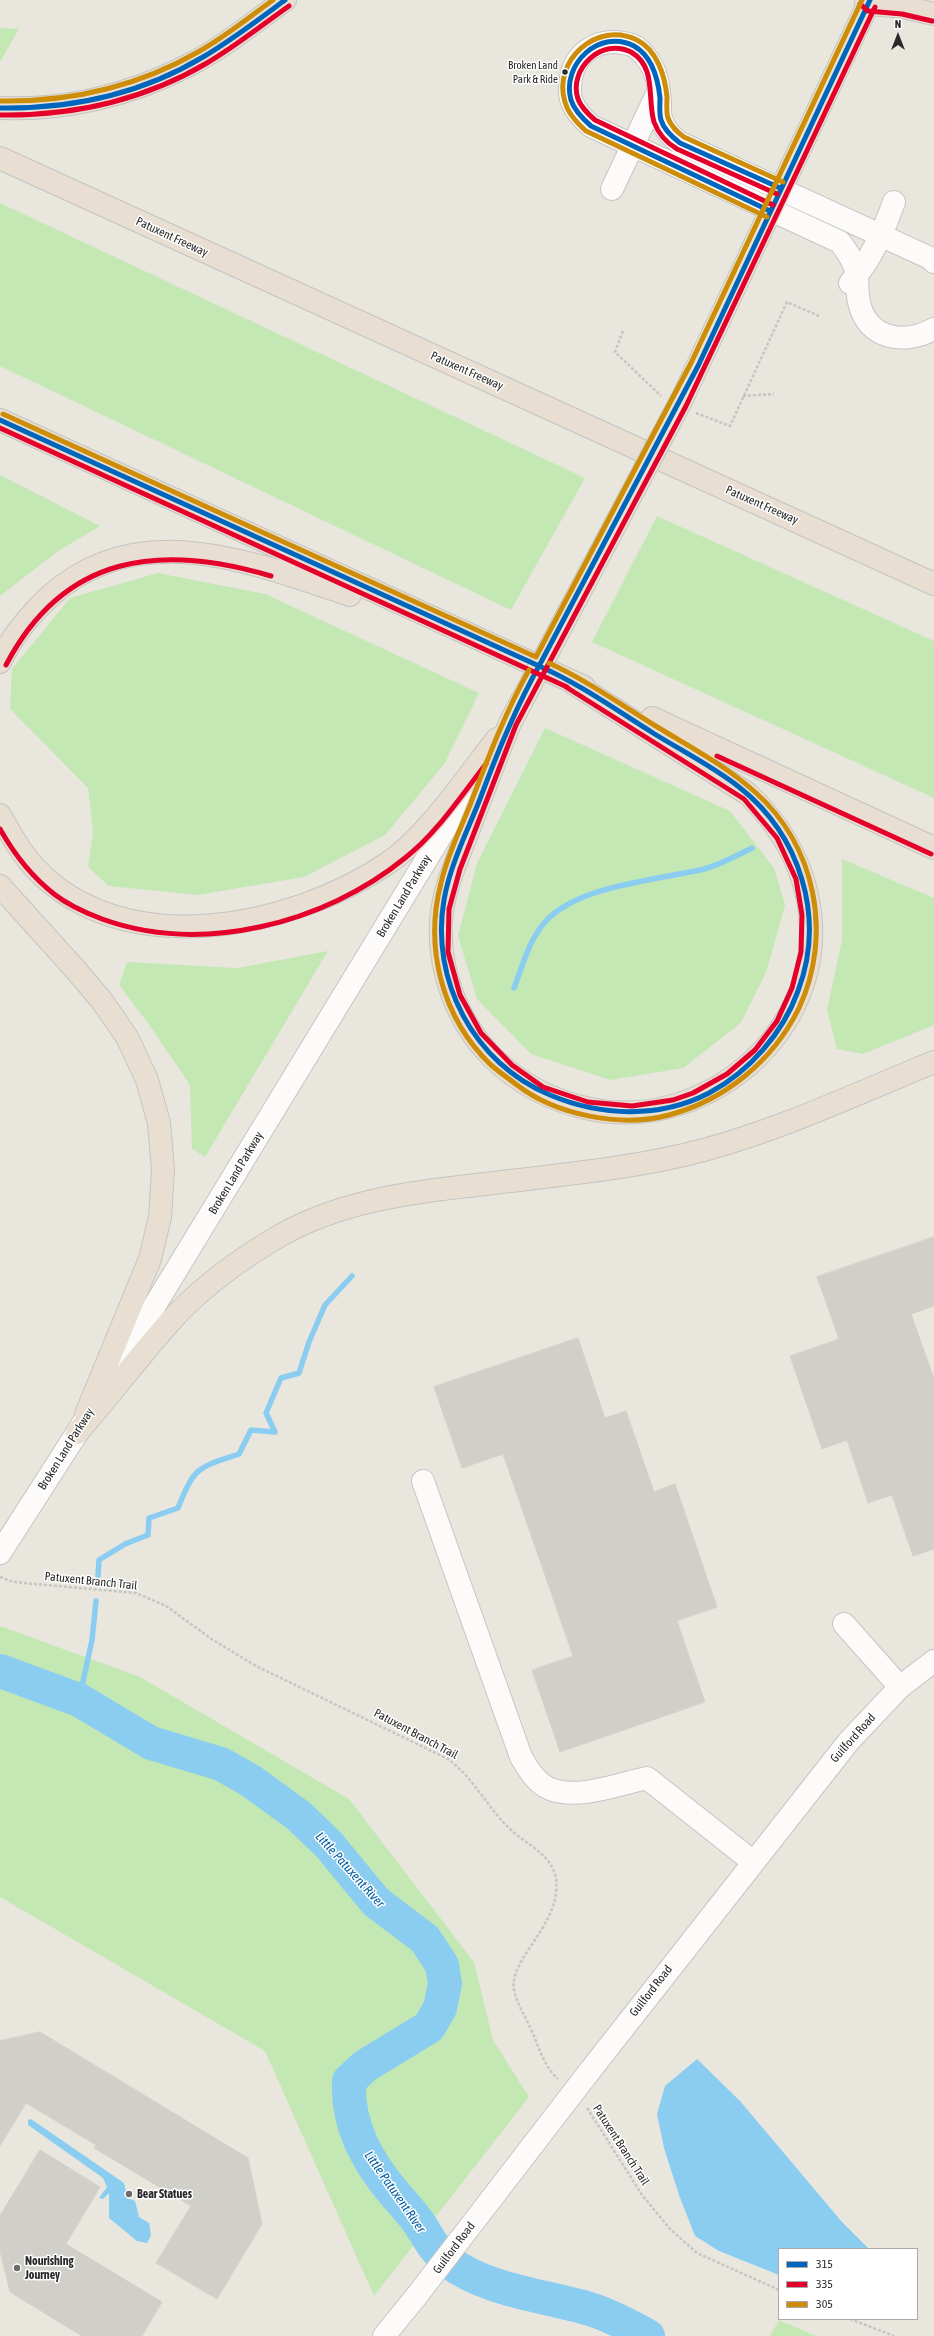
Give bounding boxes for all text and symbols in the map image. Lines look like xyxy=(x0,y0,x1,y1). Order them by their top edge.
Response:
north arrow xyxy=(878,16,918,56)
text: N xyxy=(895,18,901,30)
place label: Broken Land Park & Ride xyxy=(508,59,558,85)
marker: Broken Land Park & Ride xyxy=(560,67,570,77)
street label: Patuxent Freeway xyxy=(134,214,210,260)
street label: Patuxent Freeway xyxy=(428,349,506,393)
street label: Patuxent Freeway xyxy=(723,483,801,527)
street label: Broken Land Parkway xyxy=(374,852,434,940)
street label: Broken Land Parkway xyxy=(206,1129,266,1217)
street label: Broken Land Parkway xyxy=(35,1405,97,1493)
street label: Patuxent Branch Trail xyxy=(44,1569,138,1593)
street label: Patuxent Branch Trail xyxy=(371,1706,461,1762)
street label: Guilford Road xyxy=(827,1711,879,1765)
water label: Little Patuxent River xyxy=(312,1829,388,1911)
street label: Guilford Road xyxy=(627,1963,675,2019)
street label: Patuxent Branch Trail xyxy=(590,2102,652,2188)
water label: Little Patuxent River xyxy=(361,2148,429,2236)
place label: Bear Statues xyxy=(137,2187,192,2201)
marker: Bear Statues xyxy=(124,2189,134,2199)
street label: Guilford Road xyxy=(430,2219,478,2277)
legend xyxy=(778,2248,918,2320)
place label: Nourishing Journey xyxy=(25,2254,74,2282)
text: 315 xyxy=(816,2257,833,2271)
marker: Nourishing Journey xyxy=(12,2263,22,2273)
text: 335 xyxy=(816,2277,833,2291)
text: 305 xyxy=(816,2297,833,2311)

